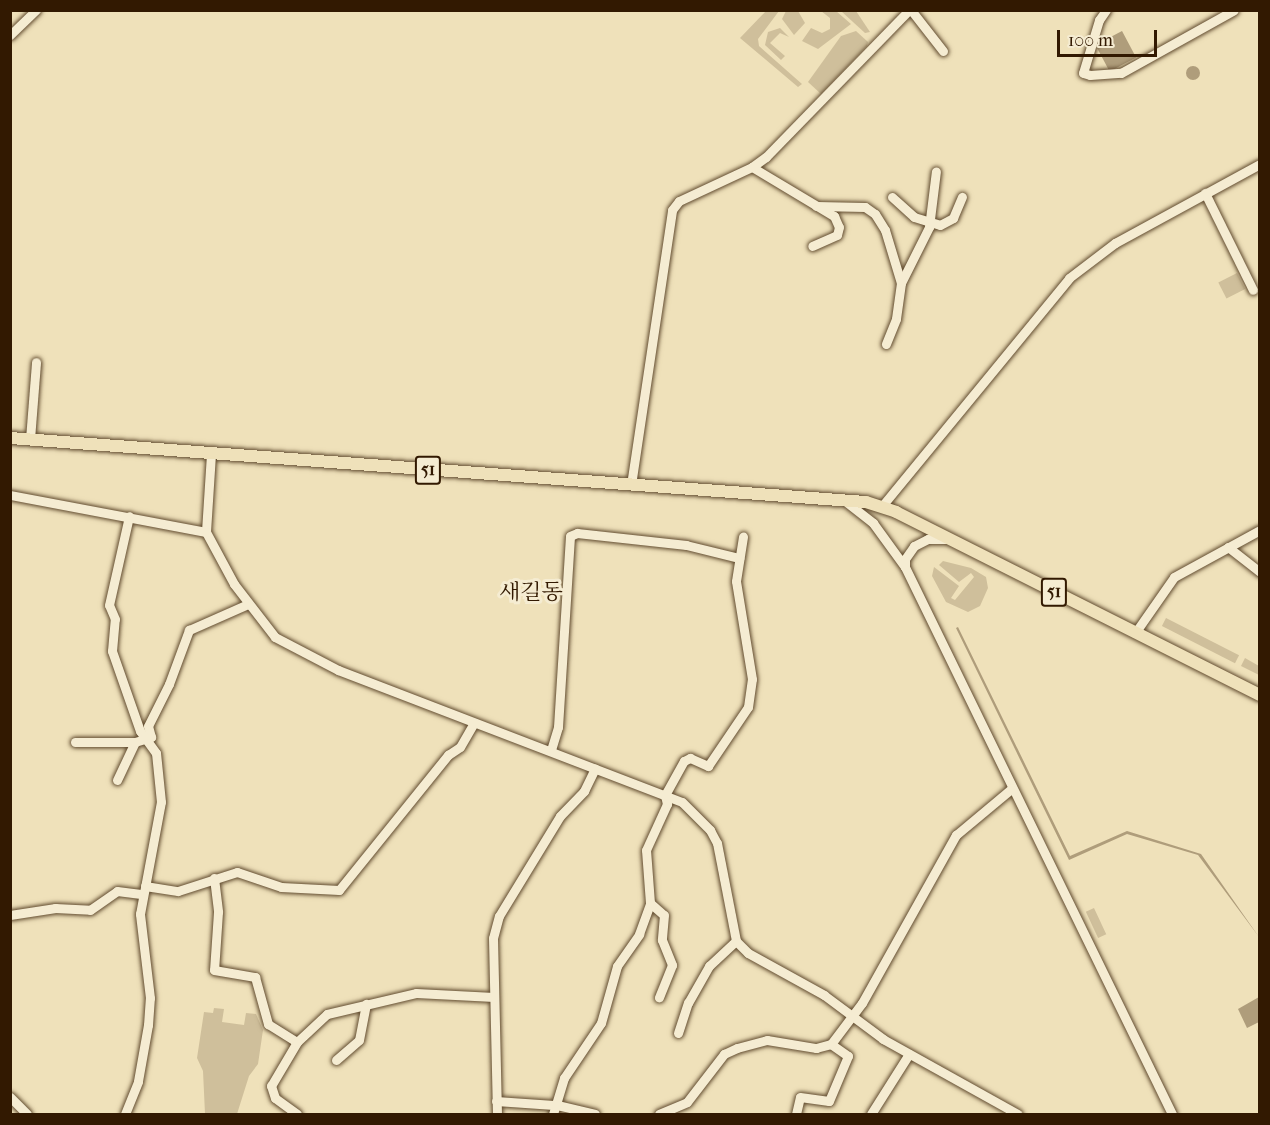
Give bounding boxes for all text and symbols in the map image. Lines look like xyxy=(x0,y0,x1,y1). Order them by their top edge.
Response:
scale bar xyxy=(1060,18,1160,56)
text: 100 m xyxy=(1068,30,1113,51)
road number: 51 xyxy=(414,455,442,485)
road number: 51 xyxy=(1040,577,1068,607)
district label: 새길동 xyxy=(499,580,563,606)

